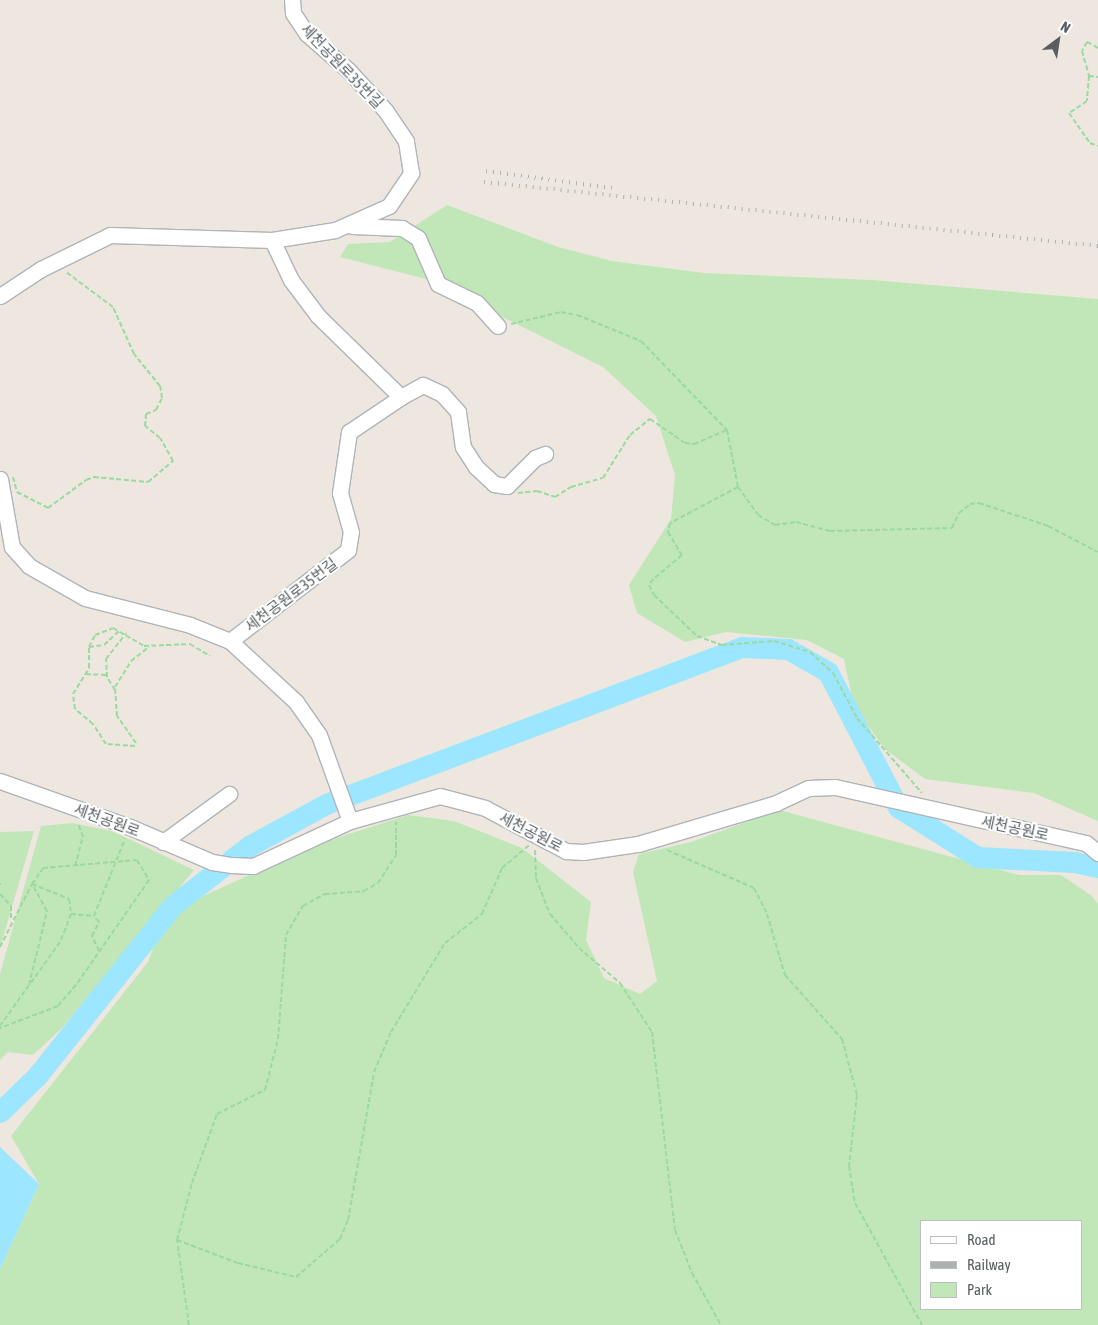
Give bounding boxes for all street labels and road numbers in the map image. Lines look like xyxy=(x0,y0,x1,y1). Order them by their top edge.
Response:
street label: 세천공원로35번길 xyxy=(297,20,387,112)
street label: 세천공원로35번길 xyxy=(241,555,341,635)
street label: 세천공원로 xyxy=(72,800,142,840)
street label: 세천공원로 xyxy=(496,808,566,856)
street label: 세천공원로 xyxy=(979,812,1051,844)

